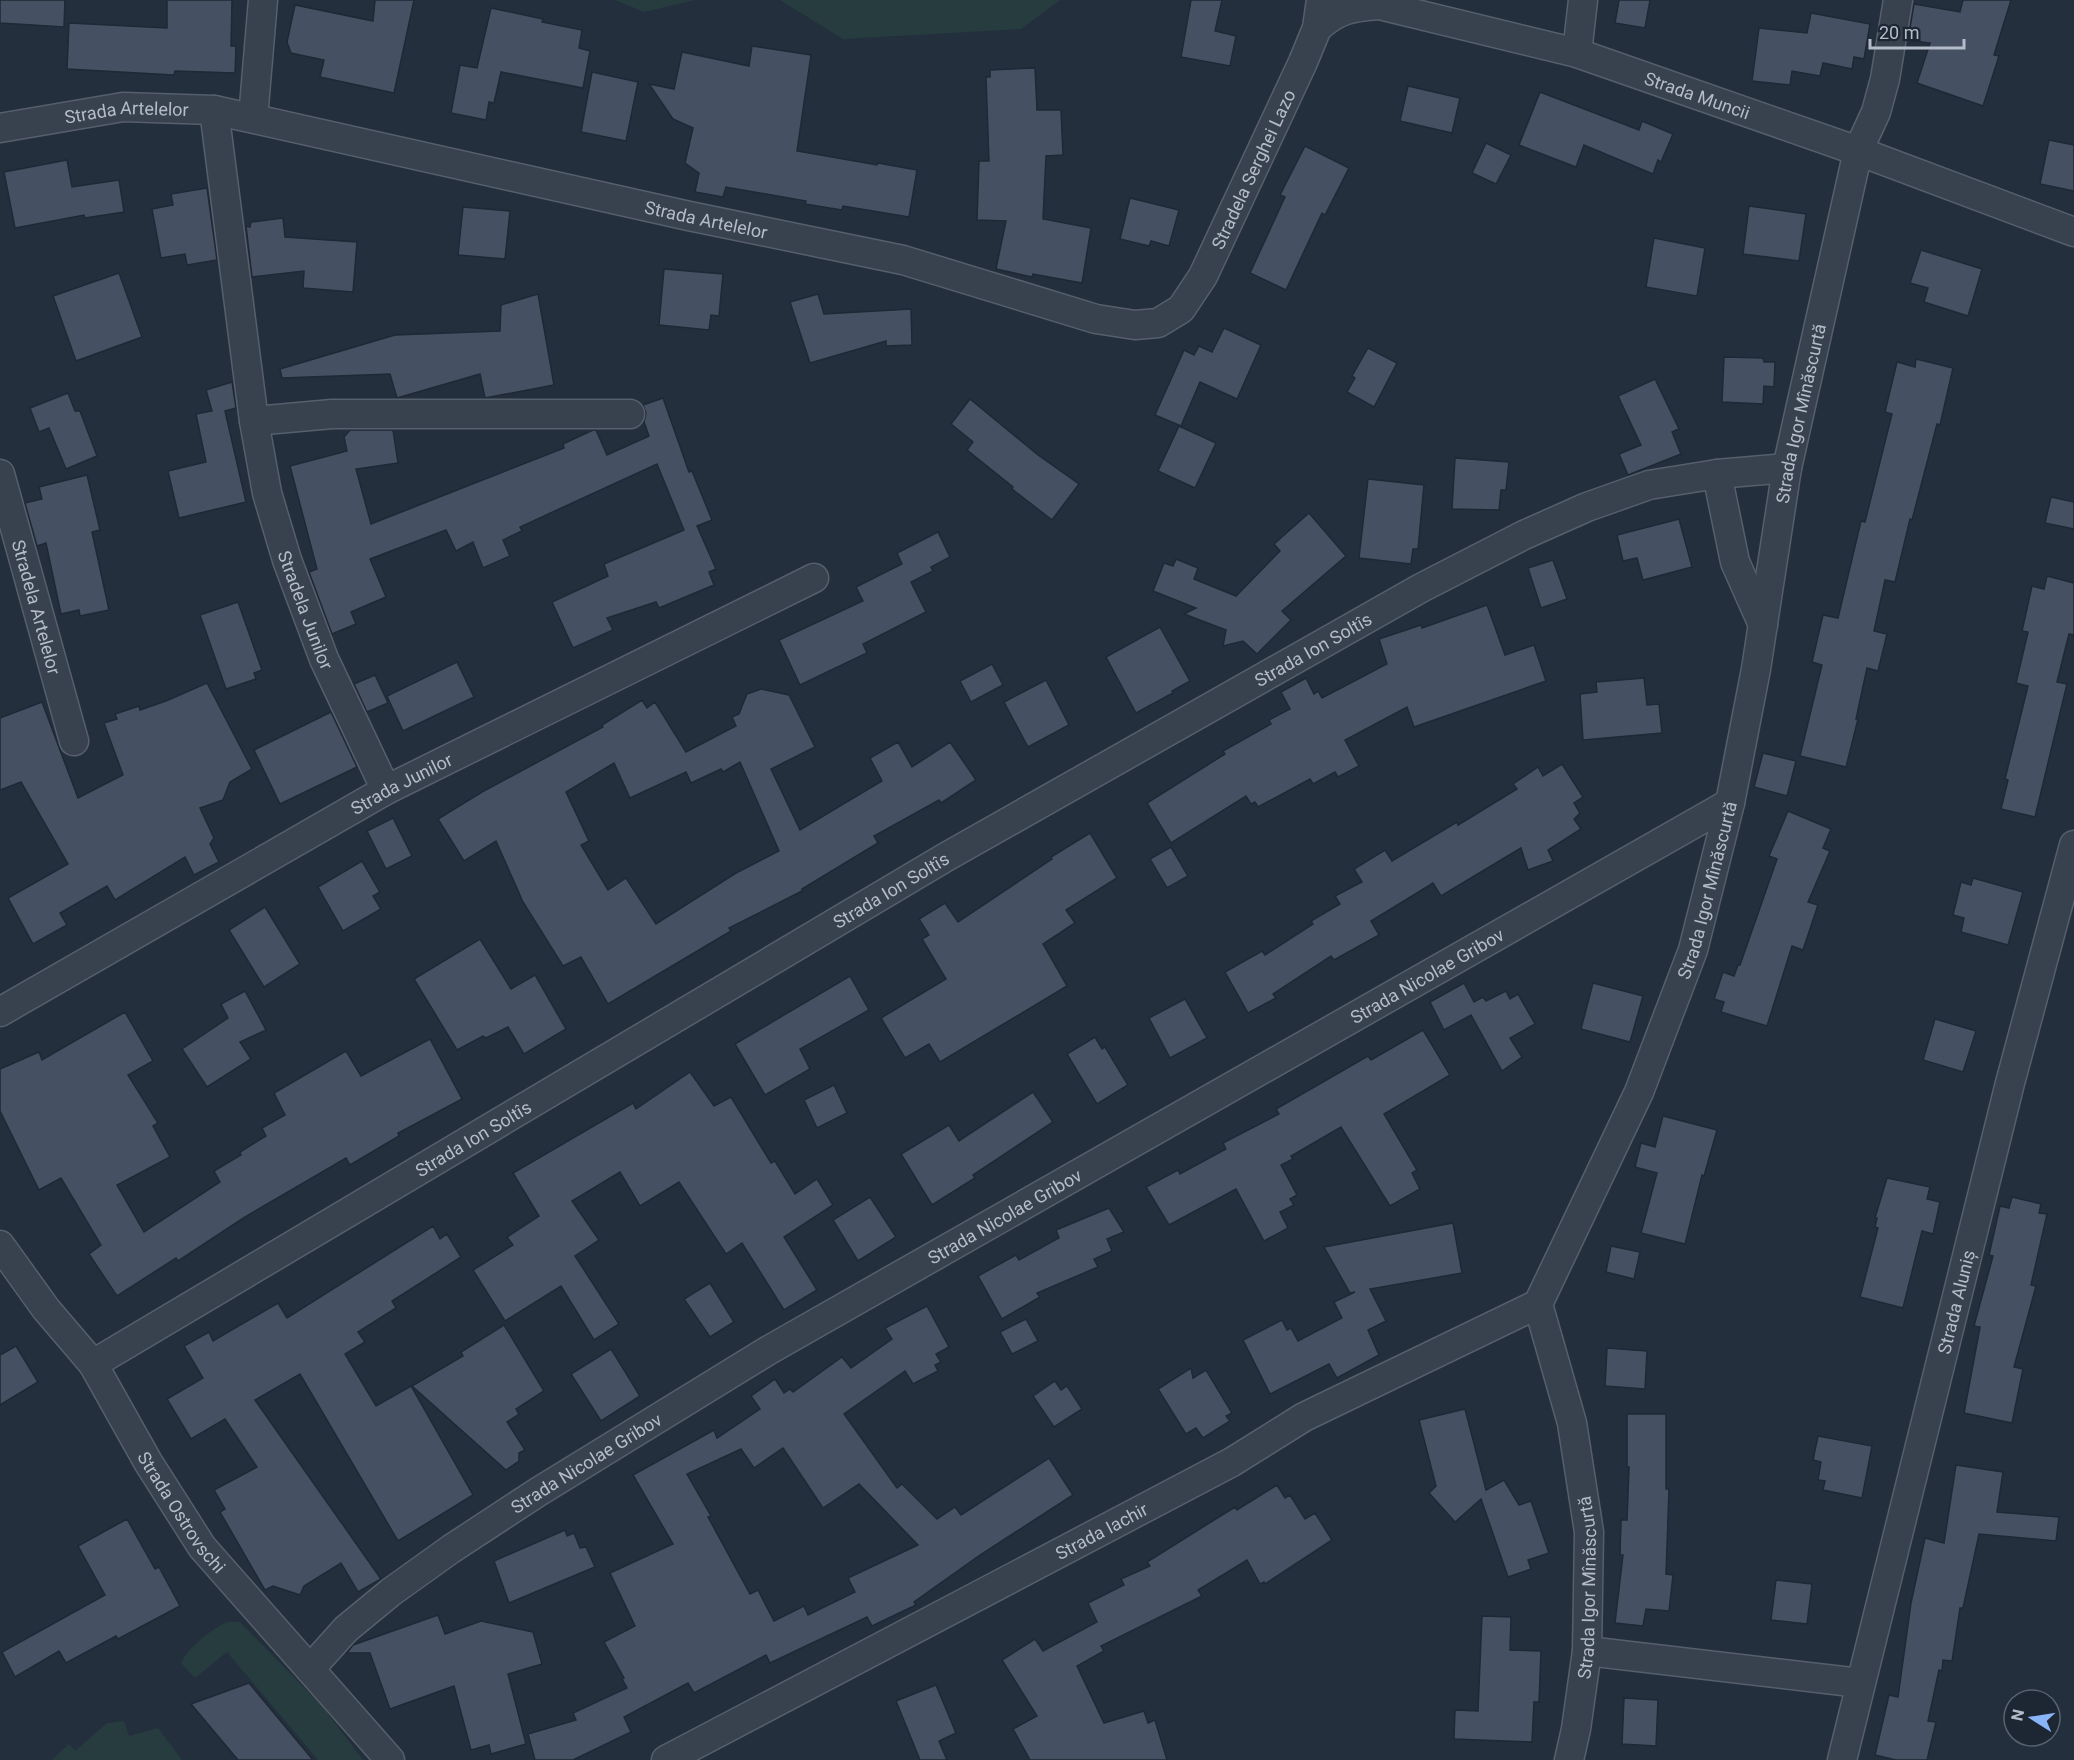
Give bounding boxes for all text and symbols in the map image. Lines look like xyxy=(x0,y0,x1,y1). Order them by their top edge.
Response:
scale bar xyxy=(1870,12,1964,50)
text: 20 m xyxy=(1879,22,1919,43)
street label: Strada Muncii xyxy=(1642,67,1753,123)
street label: Stradela Serghei Lazo xyxy=(1207,86,1299,252)
street label: Strada Artelelor xyxy=(63,96,189,127)
street label: Strada Artelelor xyxy=(643,196,769,242)
street label: Strada Igor Mînăscurtă xyxy=(1771,322,1830,505)
street label: Stradela Artelelor xyxy=(8,537,66,677)
street label: Stradela Junilor xyxy=(274,548,338,673)
street label: Strada Ion Soltîs xyxy=(1251,608,1375,691)
street label: Strada Junilor xyxy=(347,748,456,819)
street label: Strada Igor Mînăscurtă xyxy=(1673,799,1741,982)
street label: Strada Ion Soltîs xyxy=(829,847,952,932)
street label: Strada Nicolae Gribov xyxy=(1346,923,1508,1028)
street label: Strada Ion Soltîs xyxy=(411,1096,535,1181)
street label: Strada Nicolae Gribov xyxy=(924,1164,1085,1268)
street label: Strada Aluniș xyxy=(1933,1248,1980,1356)
street label: Strada Nicolae Gribov xyxy=(507,1408,665,1518)
street label: Strada Ostrovschi xyxy=(134,1448,230,1577)
street label: Strada Igor Mînăscurtă xyxy=(1573,1495,1600,1680)
street label: Strada Iachir xyxy=(1052,1498,1151,1564)
north arrow xyxy=(2002,1688,2062,1748)
text: N xyxy=(2007,1707,2028,1722)

